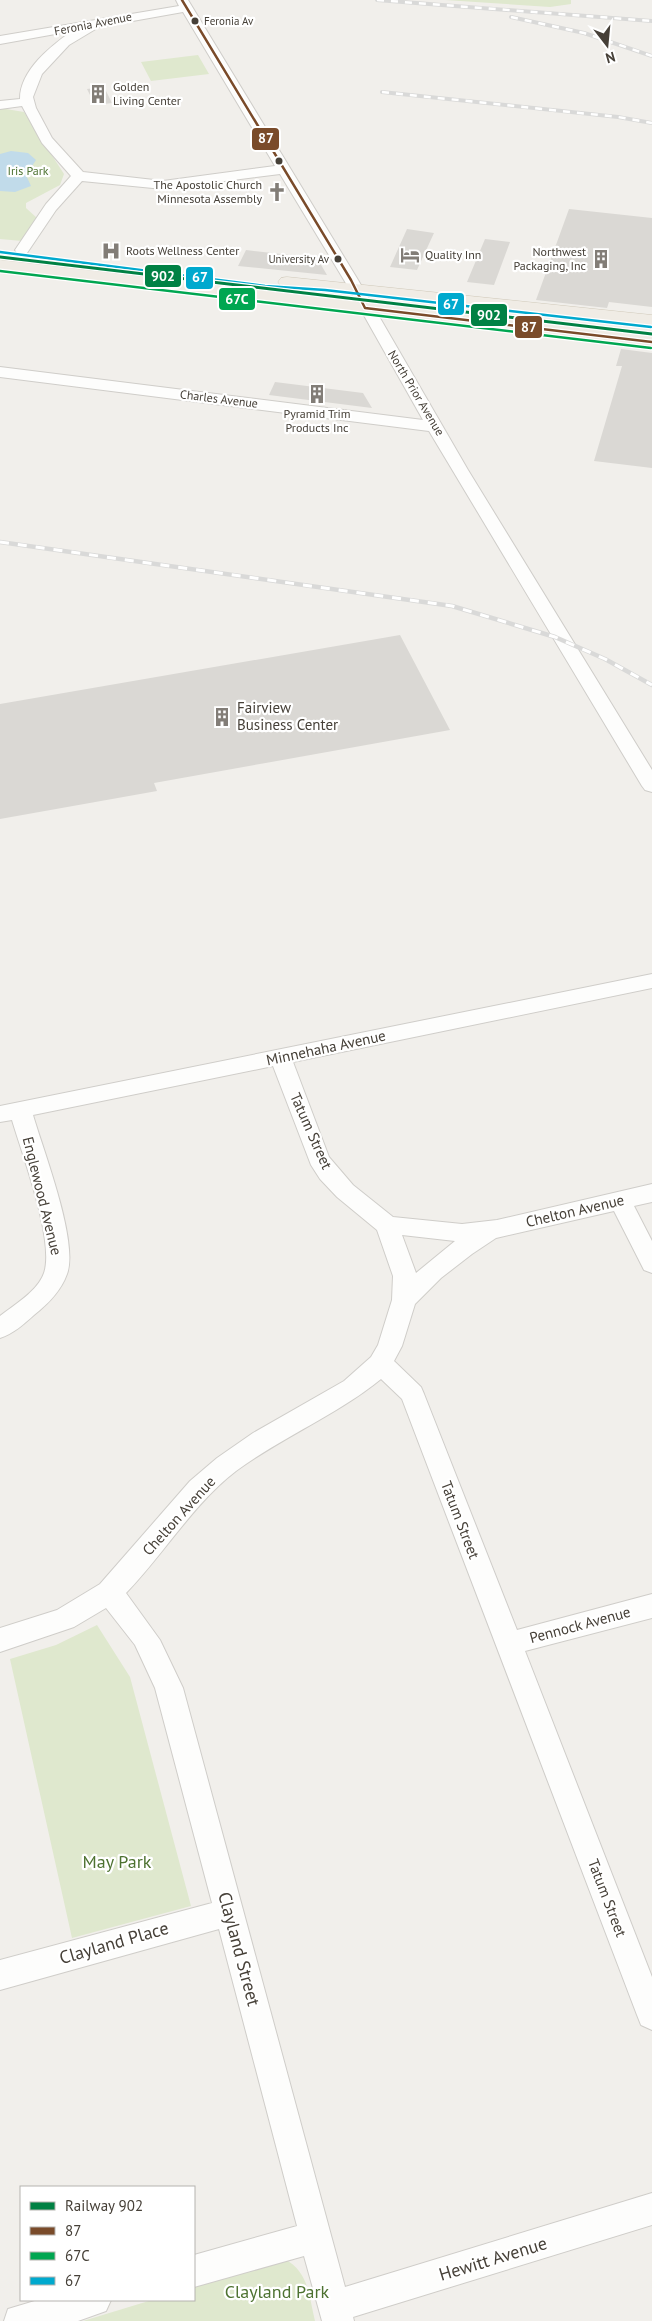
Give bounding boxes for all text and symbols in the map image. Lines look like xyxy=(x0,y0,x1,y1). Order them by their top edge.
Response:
street label: Feronia Avenue xyxy=(53,9,133,38)
place label: Feronia Av xyxy=(204,14,254,28)
marker: Feronia Av xyxy=(190,16,200,26)
north arrow xyxy=(582,20,632,70)
text: N xyxy=(604,48,617,67)
place label: Golden Living Center xyxy=(113,79,181,108)
building icon: Golden Living Center xyxy=(87,83,109,105)
line badge: 87 xyxy=(251,127,280,151)
text: 87 xyxy=(258,129,274,147)
unlabelled marker xyxy=(274,156,284,166)
park label: Iris Park xyxy=(7,163,49,178)
place label: The Apostolic Church Minnesota Assembly xyxy=(154,177,262,206)
church icon: The Apostolic Church Minnesota Assembly xyxy=(266,181,288,203)
hospital icon: Roots Wellness Center xyxy=(100,240,122,262)
place label: Roots Wellness Center xyxy=(126,243,239,258)
hotel icon: Quality Inn xyxy=(399,244,421,266)
place label: Northwest Packaging, Inc xyxy=(514,244,587,273)
place label: Quality Inn xyxy=(425,247,481,262)
building icon: Northwest Packaging, Inc xyxy=(590,248,612,270)
place label: University Av xyxy=(268,252,330,266)
marker: University Av xyxy=(333,254,343,264)
line badge: 902 xyxy=(144,264,182,288)
line badge: 67 xyxy=(185,266,214,290)
text: 902 xyxy=(151,267,175,285)
text: 67 xyxy=(192,268,208,286)
line badge: 67C xyxy=(218,287,256,311)
text: 67C xyxy=(225,290,249,308)
line badge: 67 xyxy=(437,292,465,316)
text: 67 xyxy=(443,295,459,313)
line badge: 902 xyxy=(470,303,508,327)
text: 902 xyxy=(477,306,501,324)
line badge: 87 xyxy=(514,315,543,339)
text: 87 xyxy=(521,318,537,336)
street label: North Prior Avenue xyxy=(385,347,448,438)
building icon: Pyramid Trim Products Inc xyxy=(306,383,328,405)
street label: Charles Avenue xyxy=(179,386,259,411)
place label: Pyramid Trim Products Inc xyxy=(283,406,351,435)
place label: Fairview Business Center xyxy=(237,698,338,734)
building icon: Fairview Business Center xyxy=(211,706,233,728)
street label: Minnehaha Avenue xyxy=(264,1026,387,1069)
street label: Tatum Street xyxy=(286,1090,337,1172)
street label: Englewood Avenue xyxy=(19,1135,66,1257)
street label: Chelton Avenue xyxy=(524,1190,626,1231)
street label: Chelton Avenue xyxy=(138,1472,219,1559)
street label: Tatum Street xyxy=(437,1478,484,1561)
street label: Pennock Avenue xyxy=(527,1602,632,1647)
park label: May Park xyxy=(83,1850,152,1873)
street label: Tatum Street xyxy=(584,1856,631,1939)
street label: Clayland Street xyxy=(213,1889,266,2009)
street label: Clayland Place xyxy=(57,1916,171,1969)
legend xyxy=(20,2186,195,2301)
text: Railway 902 xyxy=(65,2196,143,2215)
text: 87 xyxy=(65,2221,81,2240)
street label: Hewitt Avenue xyxy=(436,2231,550,2286)
text: 67C xyxy=(65,2246,90,2265)
text: 67 xyxy=(65,2271,81,2290)
park label: Clayland Park xyxy=(225,2280,330,2303)

